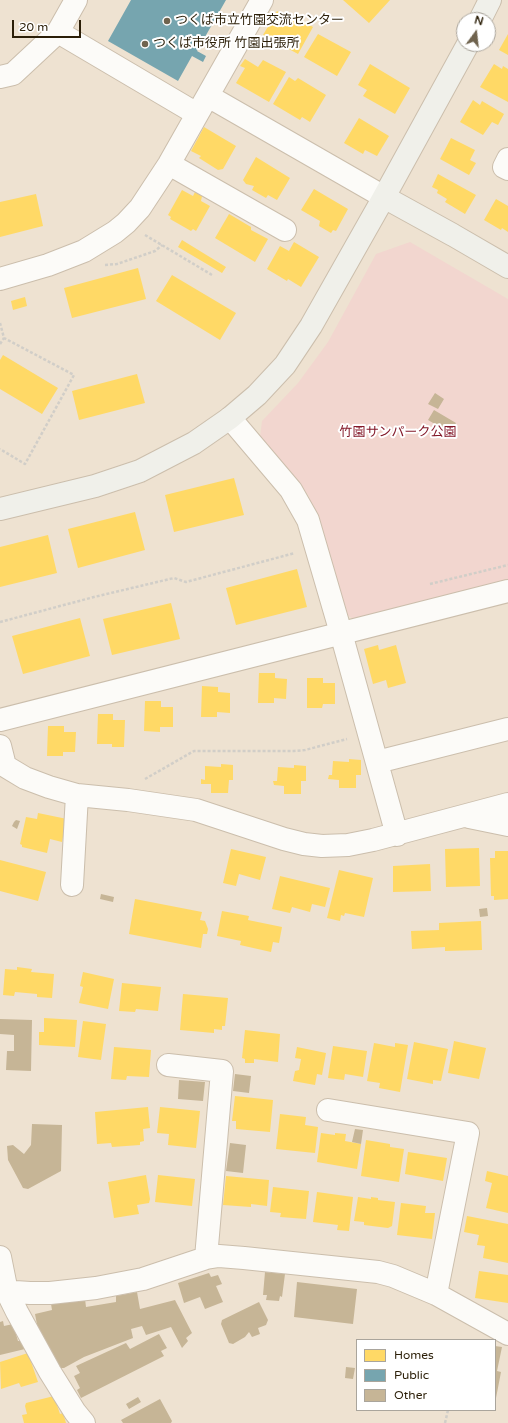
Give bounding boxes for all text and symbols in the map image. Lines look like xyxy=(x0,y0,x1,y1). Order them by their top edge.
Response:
scale bar xyxy=(14,12,83,38)
north arrow xyxy=(456,12,496,52)
place label: つくば市立竹園交流センター xyxy=(175,13,344,29)
text: N xyxy=(473,13,485,28)
marker: つくば市立竹園交流センター xyxy=(162,16,172,26)
text: 20 m xyxy=(19,20,48,34)
place label: つくば市役所 竹園出張所 xyxy=(153,36,299,52)
marker: つくば市役所 竹園出張所 xyxy=(140,39,150,49)
park label: 竹園サンパーク公園 xyxy=(340,425,456,441)
legend xyxy=(356,1339,496,1411)
text: Homes xyxy=(394,1348,434,1362)
text: Public xyxy=(394,1368,429,1382)
text: Other xyxy=(394,1388,427,1402)

